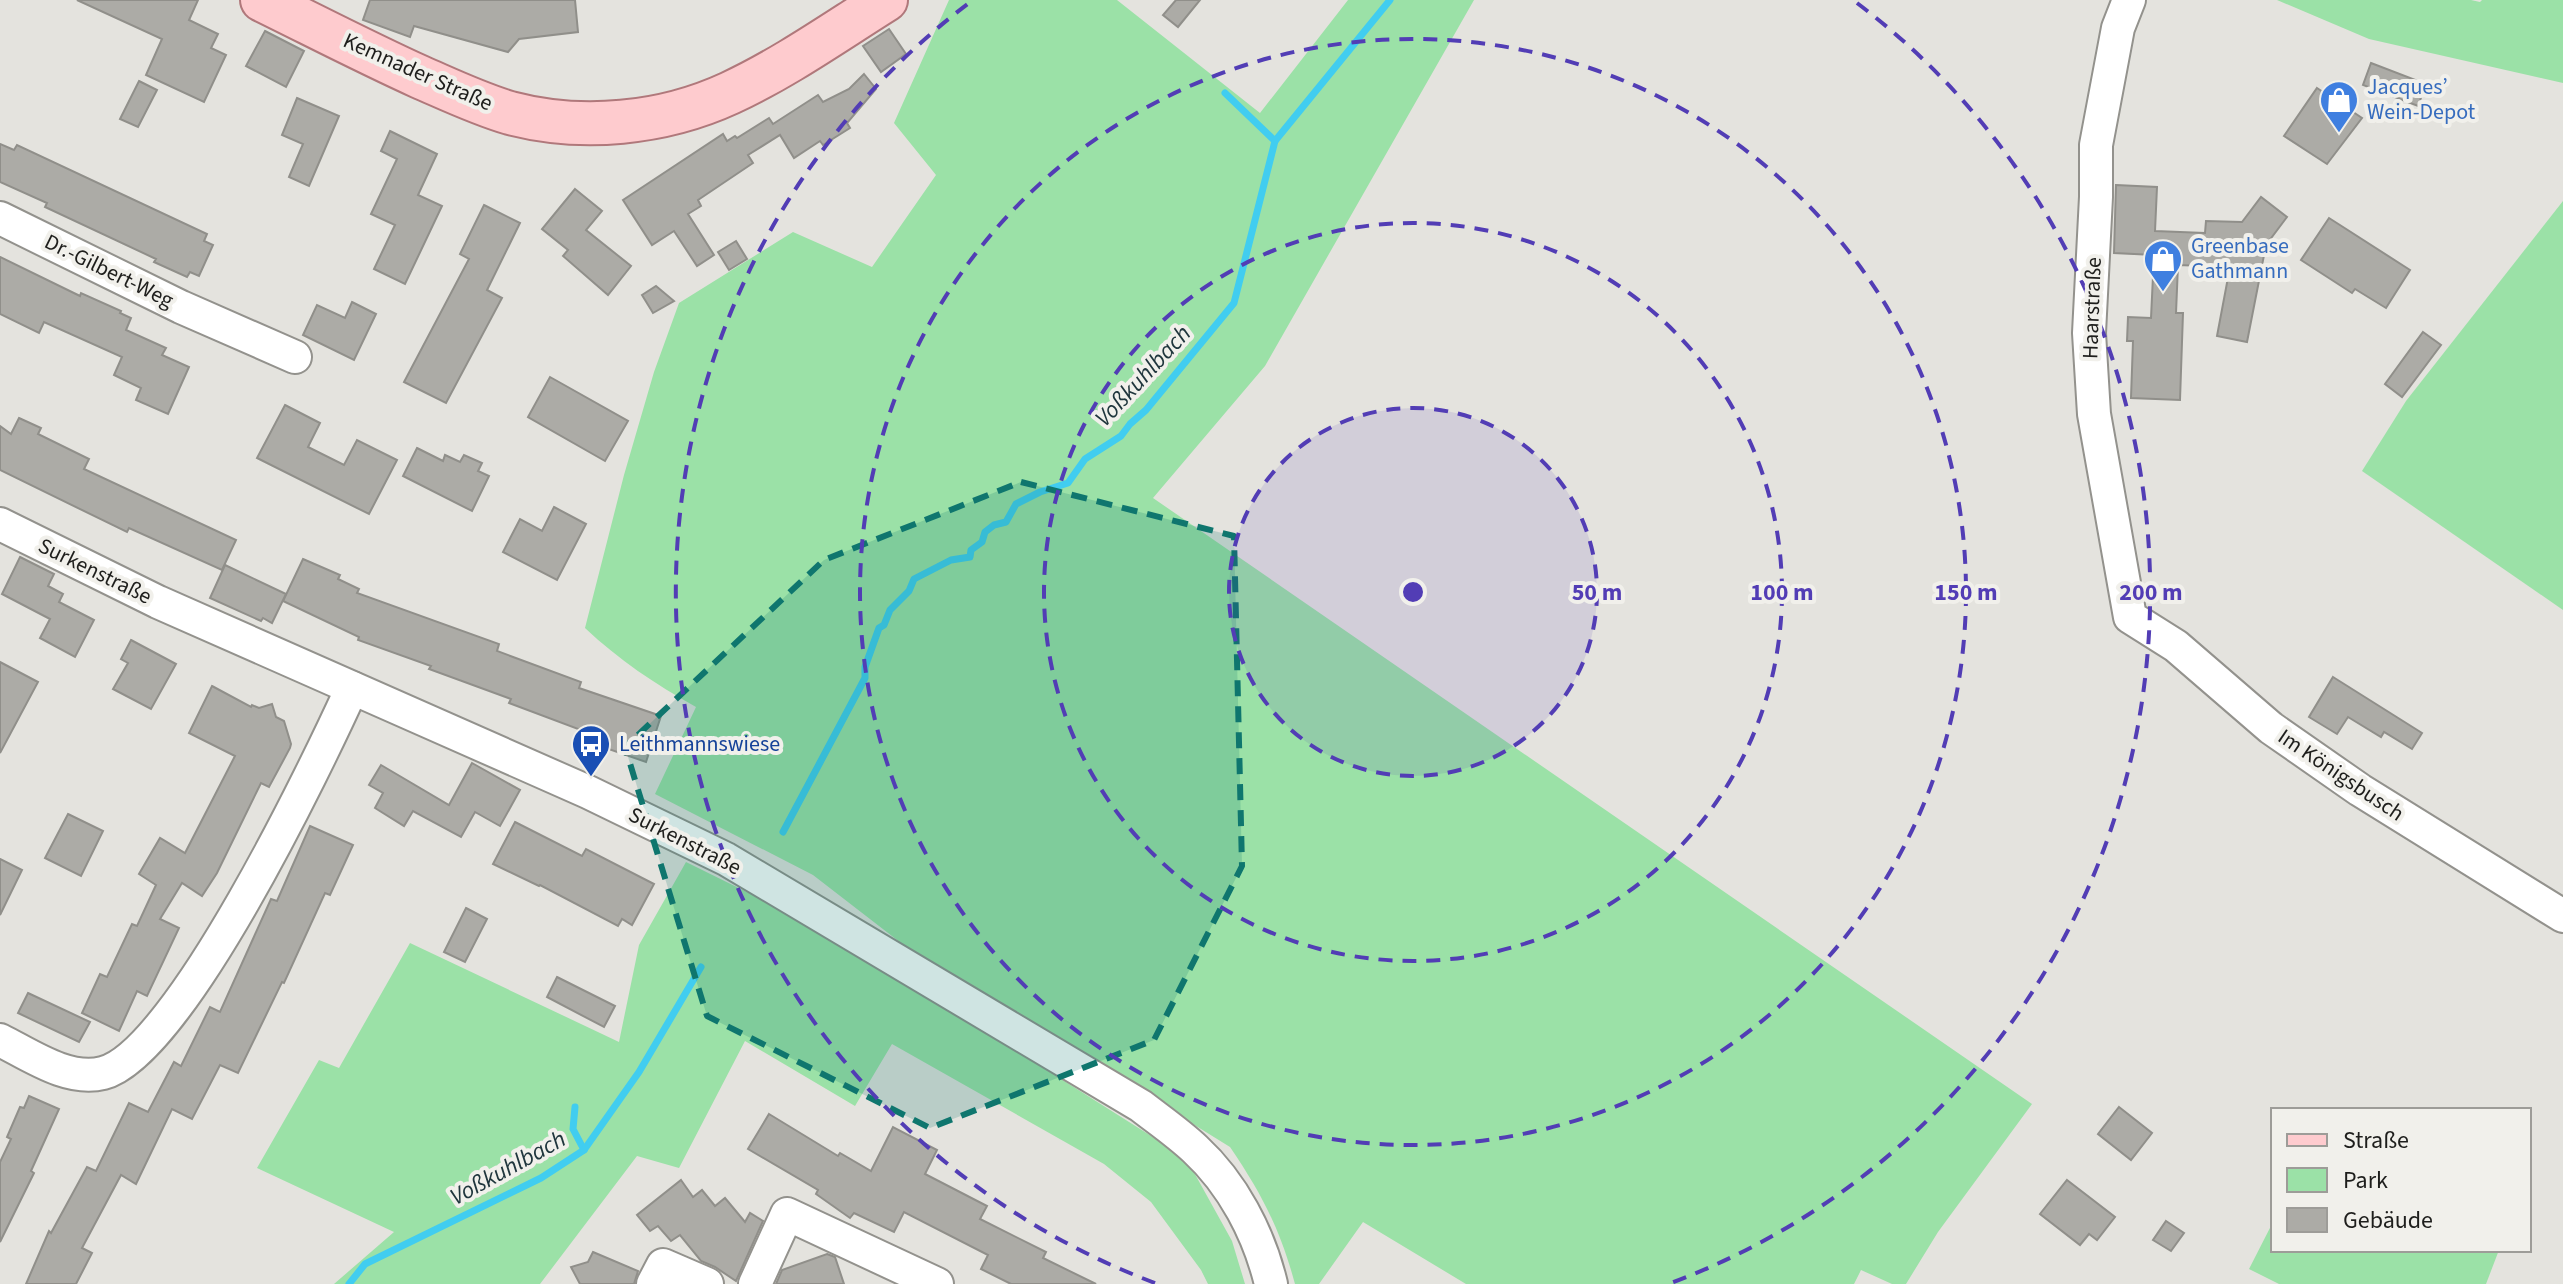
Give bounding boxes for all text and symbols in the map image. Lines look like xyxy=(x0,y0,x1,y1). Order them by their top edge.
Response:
street label: Kemnader Straße xyxy=(338,25,498,119)
place label: Jacques’ Wein-Depot xyxy=(2367,71,2476,128)
shop icon: Jacques’ Wein-Depot xyxy=(2318,79,2360,134)
street label: Dr.-Gilbert-Weg xyxy=(39,226,179,316)
place label: Greenbase Gathmann xyxy=(2191,230,2289,287)
shop icon: Greenbase Gathmann xyxy=(2142,238,2184,293)
street label: Haarstraße xyxy=(2074,256,2110,360)
water label: Voßkuhlbach xyxy=(1087,317,1199,435)
street label: Surkenstraße xyxy=(33,530,157,612)
text: 50 m xyxy=(1572,575,1622,610)
text: 100 m xyxy=(1750,575,1814,610)
text: 150 m xyxy=(1934,575,1998,610)
text: 200 m xyxy=(2119,575,2183,610)
centre of rings xyxy=(1399,578,1427,606)
street label: Im Königsbusch xyxy=(2272,721,2410,829)
bus stop icon: Leithmannswiese xyxy=(570,723,612,778)
place label: Leithmannswiese xyxy=(619,728,780,760)
street label: Surkenstraße xyxy=(623,799,747,883)
legend xyxy=(2271,1108,2531,1252)
water label: Voßkuhlbach xyxy=(444,1122,572,1214)
text: Straße xyxy=(2343,1123,2409,1158)
text: Park xyxy=(2343,1163,2388,1198)
text: Gebäude xyxy=(2343,1203,2433,1238)

